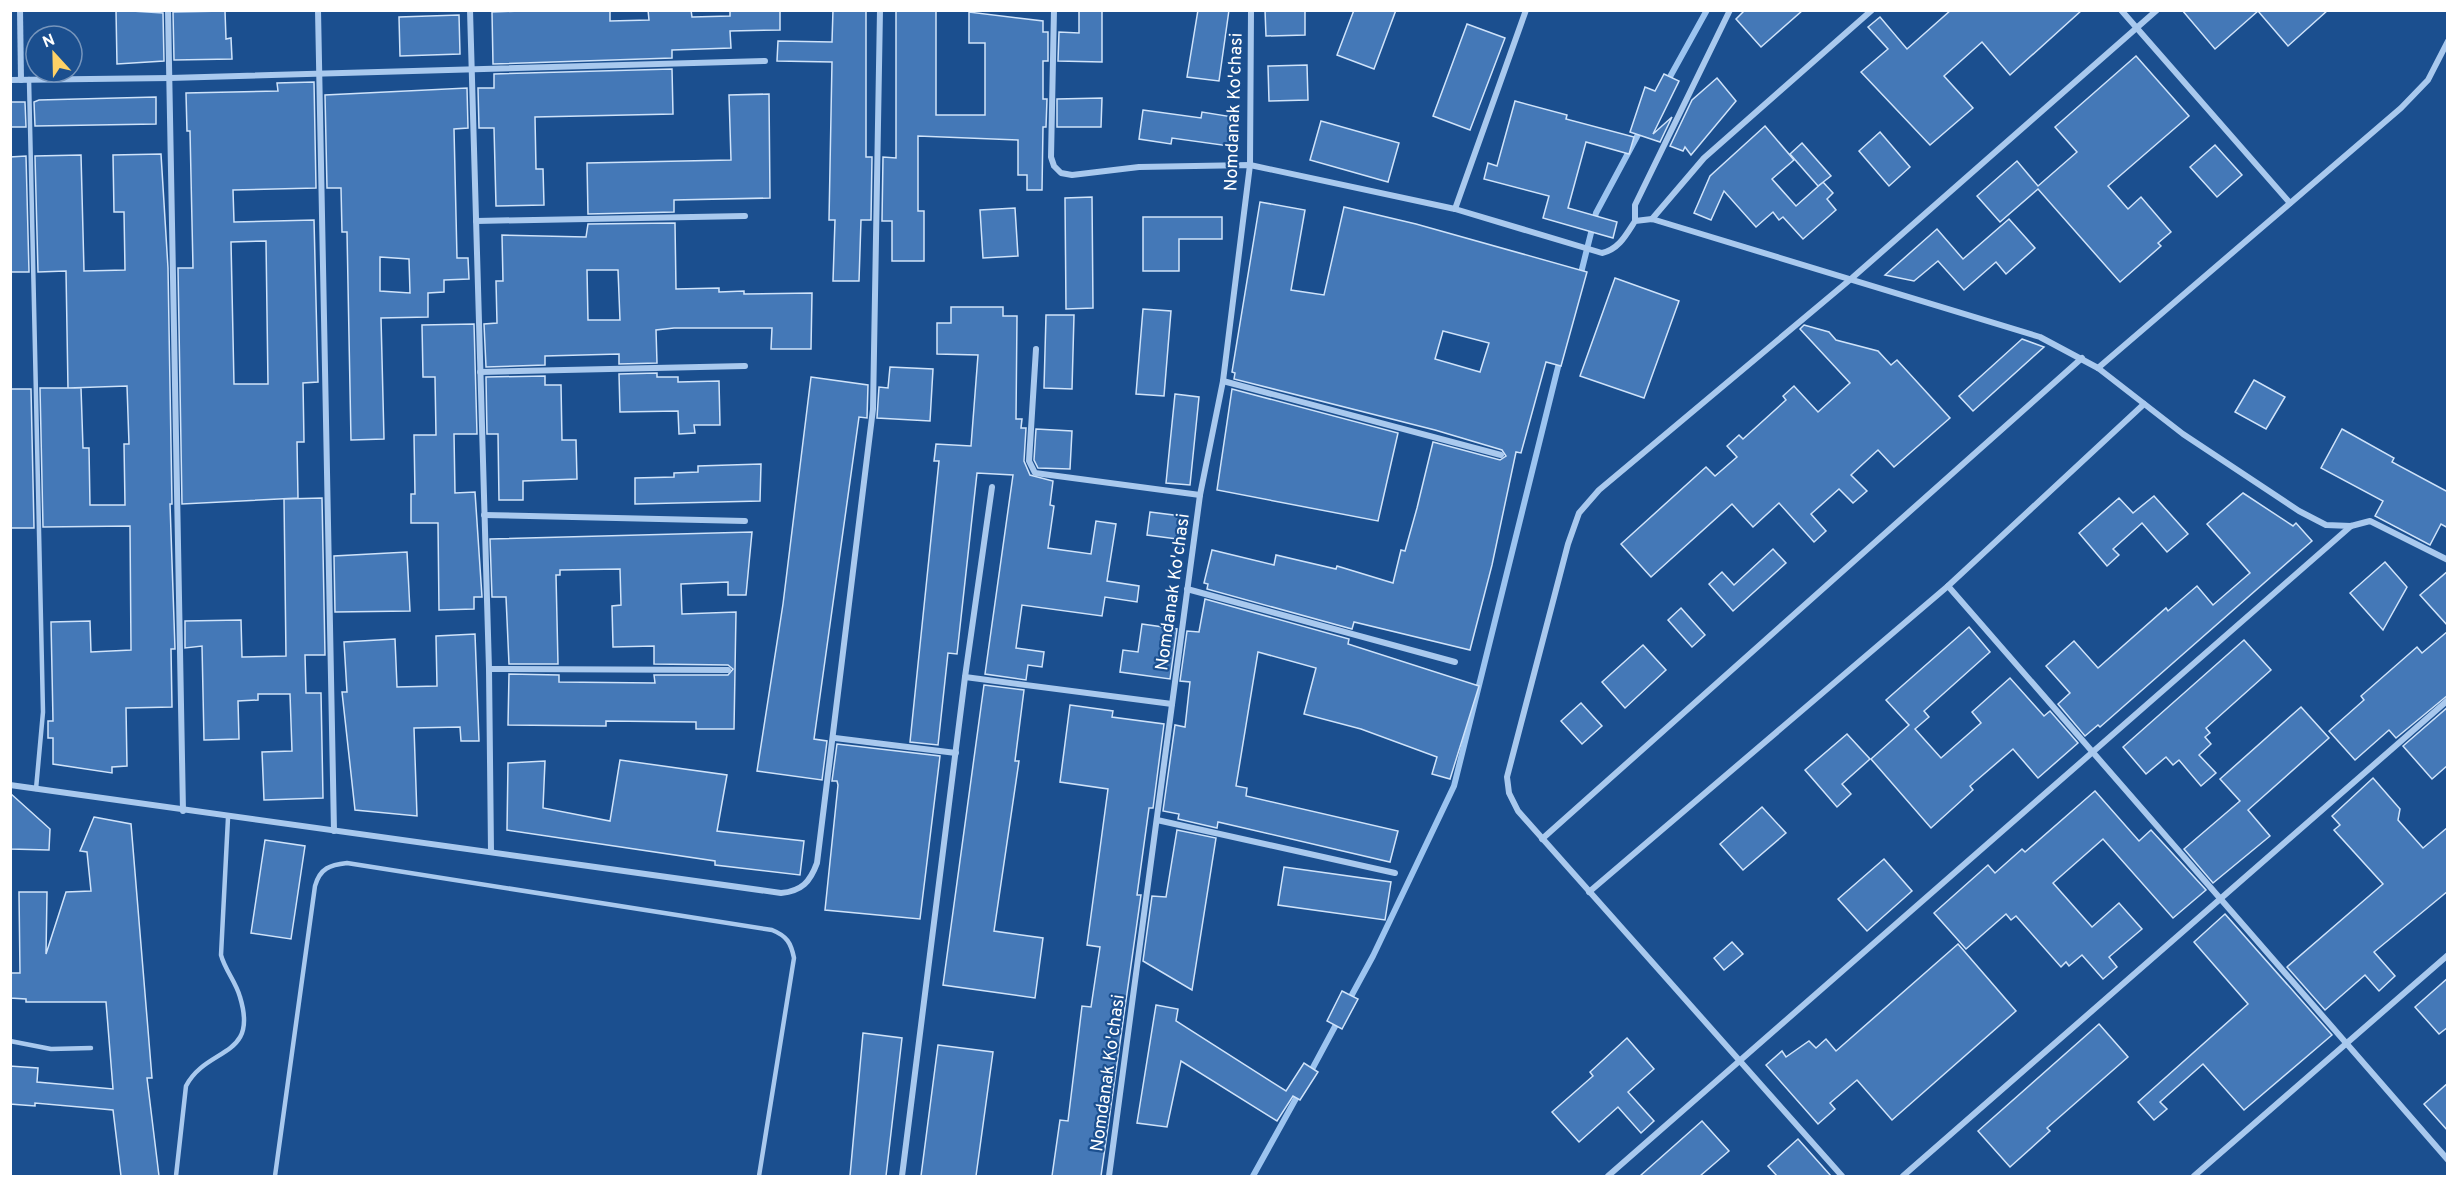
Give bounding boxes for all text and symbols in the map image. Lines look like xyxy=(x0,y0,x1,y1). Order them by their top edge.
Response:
north arrow xyxy=(24,24,84,84)
text: N xyxy=(40,31,58,53)
street label: Nomdanak Ko'chasi xyxy=(1220,32,1249,192)
street label: Nomdanak Ko'chasi xyxy=(1151,512,1196,672)
street label: Nomdanak Ko'chasi xyxy=(1086,993,1131,1153)

